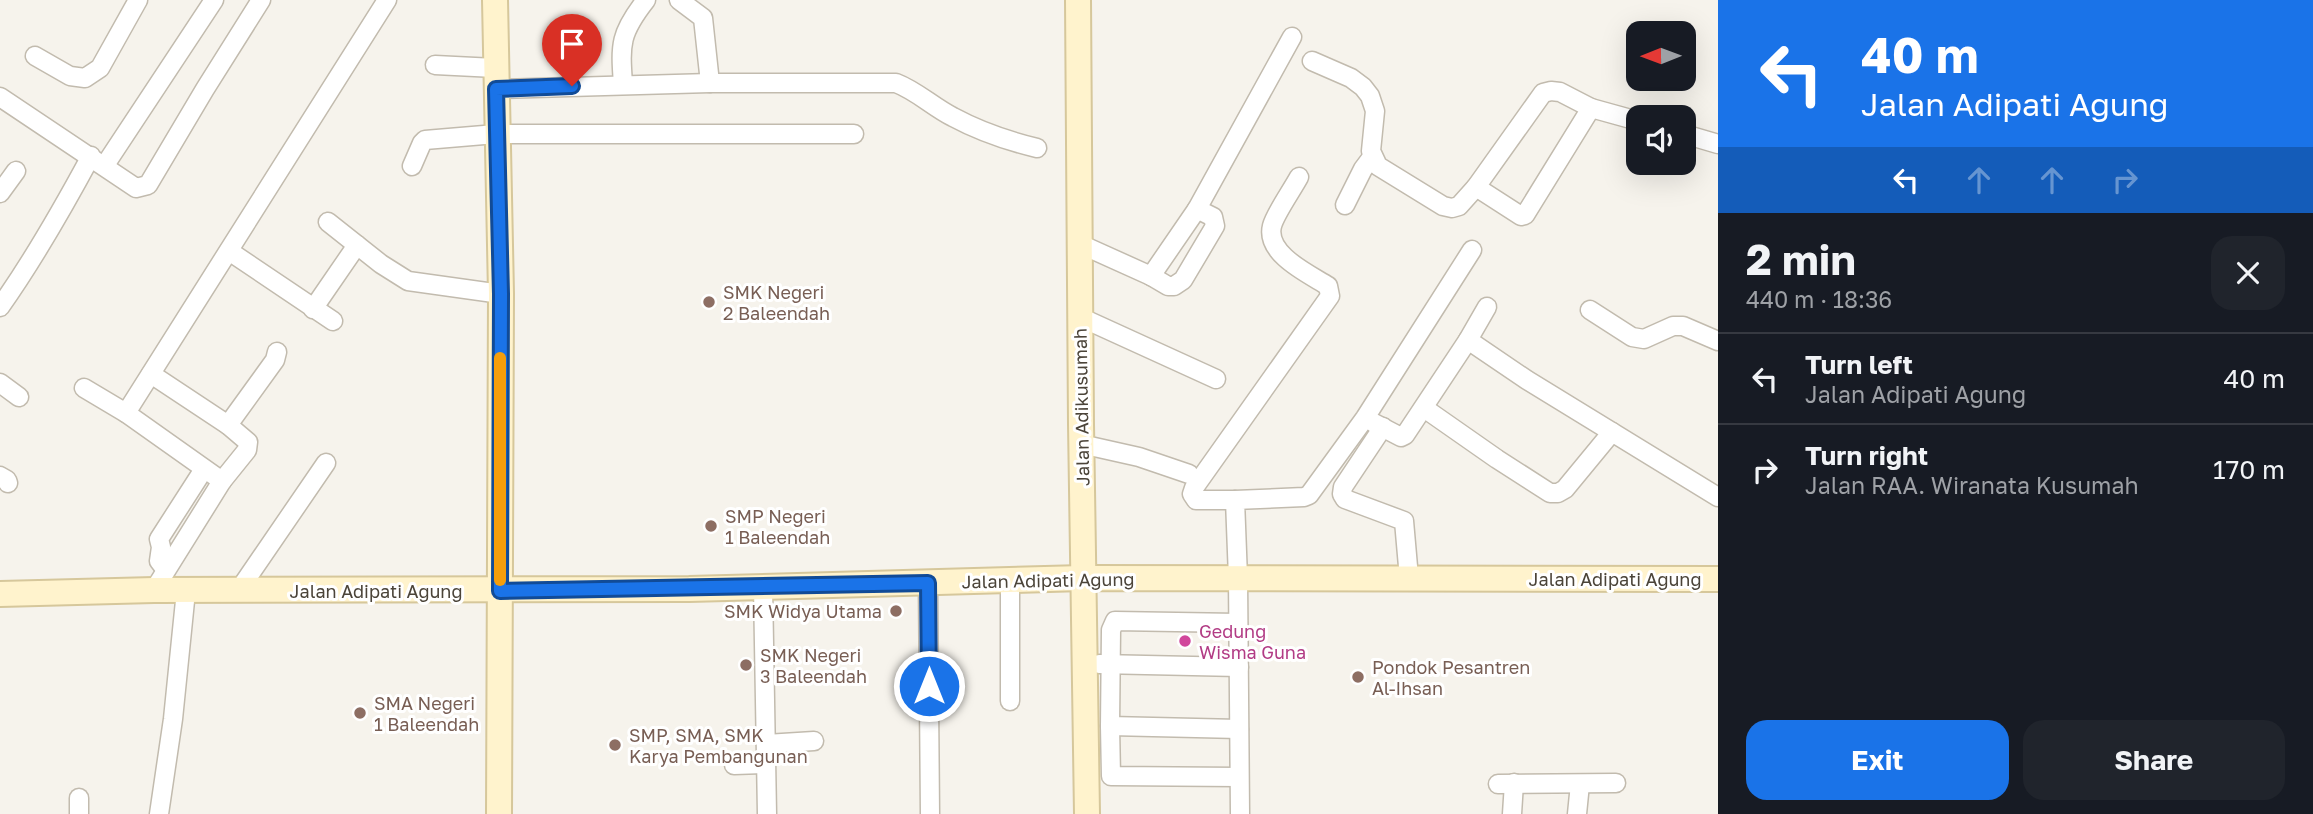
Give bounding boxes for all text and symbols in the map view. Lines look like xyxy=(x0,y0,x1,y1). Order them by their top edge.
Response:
pin xyxy=(542,14,602,86)
north arrow xyxy=(1626,21,1696,91)
map controls xyxy=(1626,21,1696,175)
icon: arrive xyxy=(553,25,591,63)
text: 40 m xyxy=(1861,25,1979,84)
icon: left xyxy=(1746,28,1837,119)
text: Jalan Adipati Agung xyxy=(1861,85,2169,123)
button: sound xyxy=(1626,105,1696,175)
icon: left xyxy=(1887,161,1925,199)
icon: ahead xyxy=(1960,161,1998,199)
icon: ahead xyxy=(2033,161,2071,199)
icon: right xyxy=(2106,161,2144,199)
text: 2 min xyxy=(1746,234,1856,284)
button: close xyxy=(2211,236,2285,310)
place label: SMK Negeri 2 Baleendah xyxy=(723,281,830,324)
text: 440 m · 18:36 xyxy=(1746,285,1892,313)
marker: SMK Negeri 2 Baleendah xyxy=(701,294,717,310)
street label: Jalan Adikusumah xyxy=(1069,328,1093,486)
text: Turn left xyxy=(1805,349,1913,380)
icon: left xyxy=(1746,360,1784,398)
text: 40 m xyxy=(2224,363,2285,394)
text: Jalan Adipati Agung xyxy=(1805,380,2026,408)
text: Turn right xyxy=(1805,440,1928,471)
icon: right xyxy=(1746,451,1784,489)
text: 170 m xyxy=(2213,454,2285,485)
text: Jalan RAA. Wiranata Kusumah xyxy=(1805,471,2139,499)
place label: SMP Negeri 1 Baleendah xyxy=(725,505,830,548)
marker: SMP Negeri 1 Baleendah xyxy=(703,518,719,534)
street label: Jalan Adipati Agung xyxy=(961,567,1135,593)
street label: Jalan Adipati Agung xyxy=(1529,568,1702,590)
street label: Jalan Adipati Agung xyxy=(290,580,463,602)
place label: SMK Widya Utama xyxy=(724,600,882,622)
marker: SMK Widya Utama xyxy=(888,603,904,619)
place label: Gedung Wisma Guna xyxy=(1199,620,1306,663)
marker: Gedung Wisma Guna xyxy=(1177,633,1193,649)
place label: SMK Negeri 3 Baleendah xyxy=(760,644,867,687)
position arrow xyxy=(892,649,966,723)
place label: Pondok Pesantren Al-Ihsan xyxy=(1372,656,1530,699)
marker: SMK Negeri 3 Baleendah xyxy=(738,657,754,673)
marker: Pondok Pesantren Al-Ihsan xyxy=(1350,669,1366,685)
place label: SMA Negeri 1 Baleendah xyxy=(374,692,479,735)
marker: SMA Negeri 1 Baleendah xyxy=(352,705,368,721)
button: Exit xyxy=(1746,720,2009,800)
button: Share xyxy=(2023,720,2285,800)
place label: SMP, SMA, SMK Karya Pembangunan xyxy=(629,724,808,767)
marker: SMP, SMA, SMK Karya Pembangunan xyxy=(607,737,623,753)

